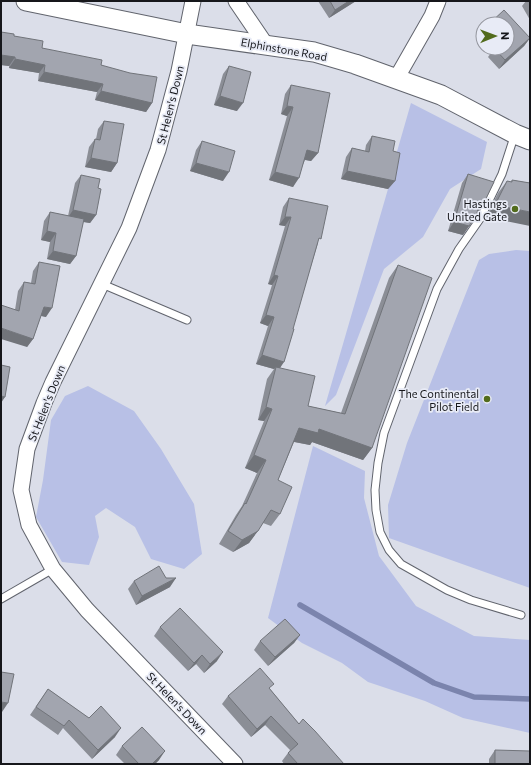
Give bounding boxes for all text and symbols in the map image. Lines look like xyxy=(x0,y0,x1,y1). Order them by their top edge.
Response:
north arrow xyxy=(475,16,515,56)
text: N xyxy=(499,32,512,40)
street label: Elphinstone Road xyxy=(240,35,328,63)
street label: St Helen's Down xyxy=(154,64,186,146)
place label: Hastings United Gate xyxy=(447,197,507,223)
marker: Hastings United Gate xyxy=(510,204,520,214)
street label: St Helen's Down xyxy=(25,363,67,443)
place label: The Continental Pilot Field xyxy=(399,387,479,413)
marker: The Continental Pilot Field xyxy=(482,394,492,404)
street label: St Helen's Down xyxy=(144,669,210,737)

